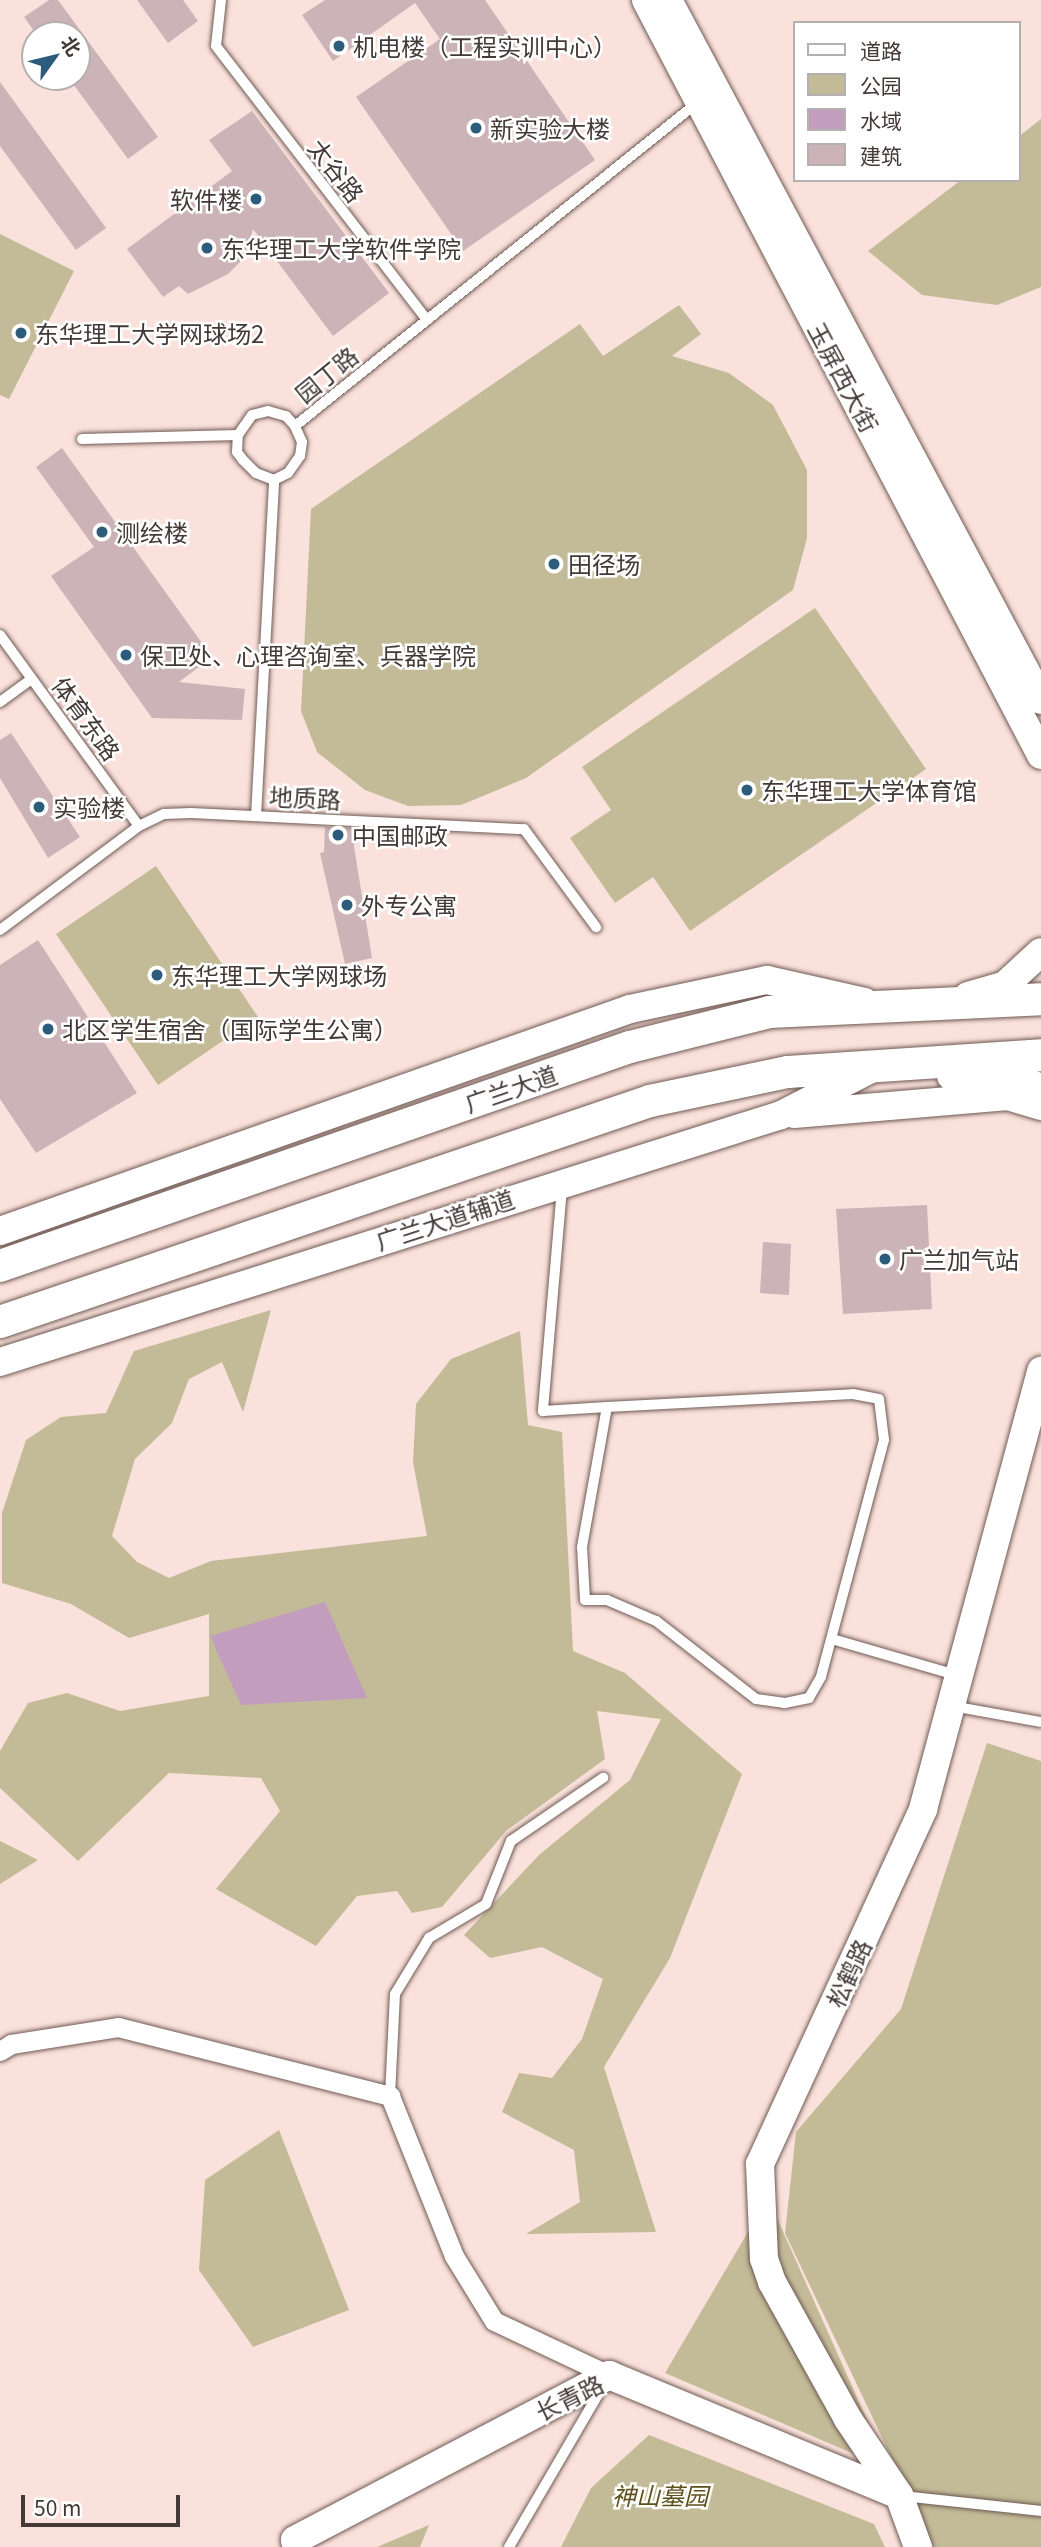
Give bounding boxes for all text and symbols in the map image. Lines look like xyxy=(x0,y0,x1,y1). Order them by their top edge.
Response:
north arrow xyxy=(21,21,91,91)
legend xyxy=(792,21,1020,182)
text: 北 xyxy=(56,30,89,61)
place label: 机电楼（工程实训中心） xyxy=(353,32,617,60)
text: 道路 xyxy=(860,35,902,65)
marker: 机电楼（工程实训中心） xyxy=(331,38,347,54)
text: 公园 xyxy=(860,70,902,100)
text: 水域 xyxy=(860,105,902,135)
place label: 新实验大楼 xyxy=(490,114,610,142)
marker: 新实验大楼 xyxy=(468,120,484,136)
street label: 太谷路 xyxy=(303,133,371,207)
text: 建筑 xyxy=(860,140,902,170)
place label: 软件楼 xyxy=(170,185,242,213)
marker: 软件楼 xyxy=(248,191,264,207)
place label: 东华理工大学软件学院 xyxy=(221,234,461,262)
marker: 东华理工大学软件学院 xyxy=(199,240,215,256)
street label: 玉屏西大街 xyxy=(803,317,885,437)
place label: 东华理工大学网球场2 xyxy=(35,319,264,347)
marker: 东华理工大学网球场2 xyxy=(13,325,29,341)
street label: 园丁路 xyxy=(289,340,363,408)
place label: 测绘楼 xyxy=(116,518,188,546)
marker: 测绘楼 xyxy=(94,524,110,540)
place label: 田径场 xyxy=(568,550,640,578)
marker: 田径场 xyxy=(546,556,562,572)
place label: 保卫处、心理咨询室、兵器学院 xyxy=(140,641,476,669)
marker: 保卫处、心理咨询室、兵器学院 xyxy=(118,647,134,663)
street label: 体育东路 xyxy=(47,671,127,765)
place label: 东华理工大学体育馆 xyxy=(761,776,977,804)
street label: 地质路 xyxy=(268,781,342,813)
marker: 东华理工大学体育馆 xyxy=(739,782,755,798)
place label: 实验楼 xyxy=(53,793,125,821)
marker: 实验楼 xyxy=(31,799,47,815)
place label: 中国邮政 xyxy=(352,821,448,849)
marker: 中国邮政 xyxy=(330,827,346,843)
place label: 外专公寓 xyxy=(361,891,457,919)
marker: 外专公寓 xyxy=(339,897,355,913)
place label: 东华理工大学网球场 xyxy=(171,961,387,989)
marker: 东华理工大学网球场 xyxy=(149,967,165,983)
place label: 北区学生宿舍（国际学生公寓） xyxy=(62,1015,398,1043)
marker: 北区学生宿舍（国际学生公寓） xyxy=(40,1021,56,1037)
street label: 广兰大道 xyxy=(461,1059,561,1117)
street label: 广兰大道辅道 xyxy=(372,1183,518,1255)
place label: 广兰加气站 xyxy=(899,1245,1019,1273)
marker: 广兰加气站 xyxy=(877,1251,893,1267)
street label: 松鹤路 xyxy=(820,1934,876,2012)
street label: 长青路 xyxy=(530,2368,608,2426)
scale bar xyxy=(24,2480,184,2524)
park label: 神山墓园 xyxy=(612,2481,708,2509)
text: 50 m xyxy=(34,2492,81,2522)

